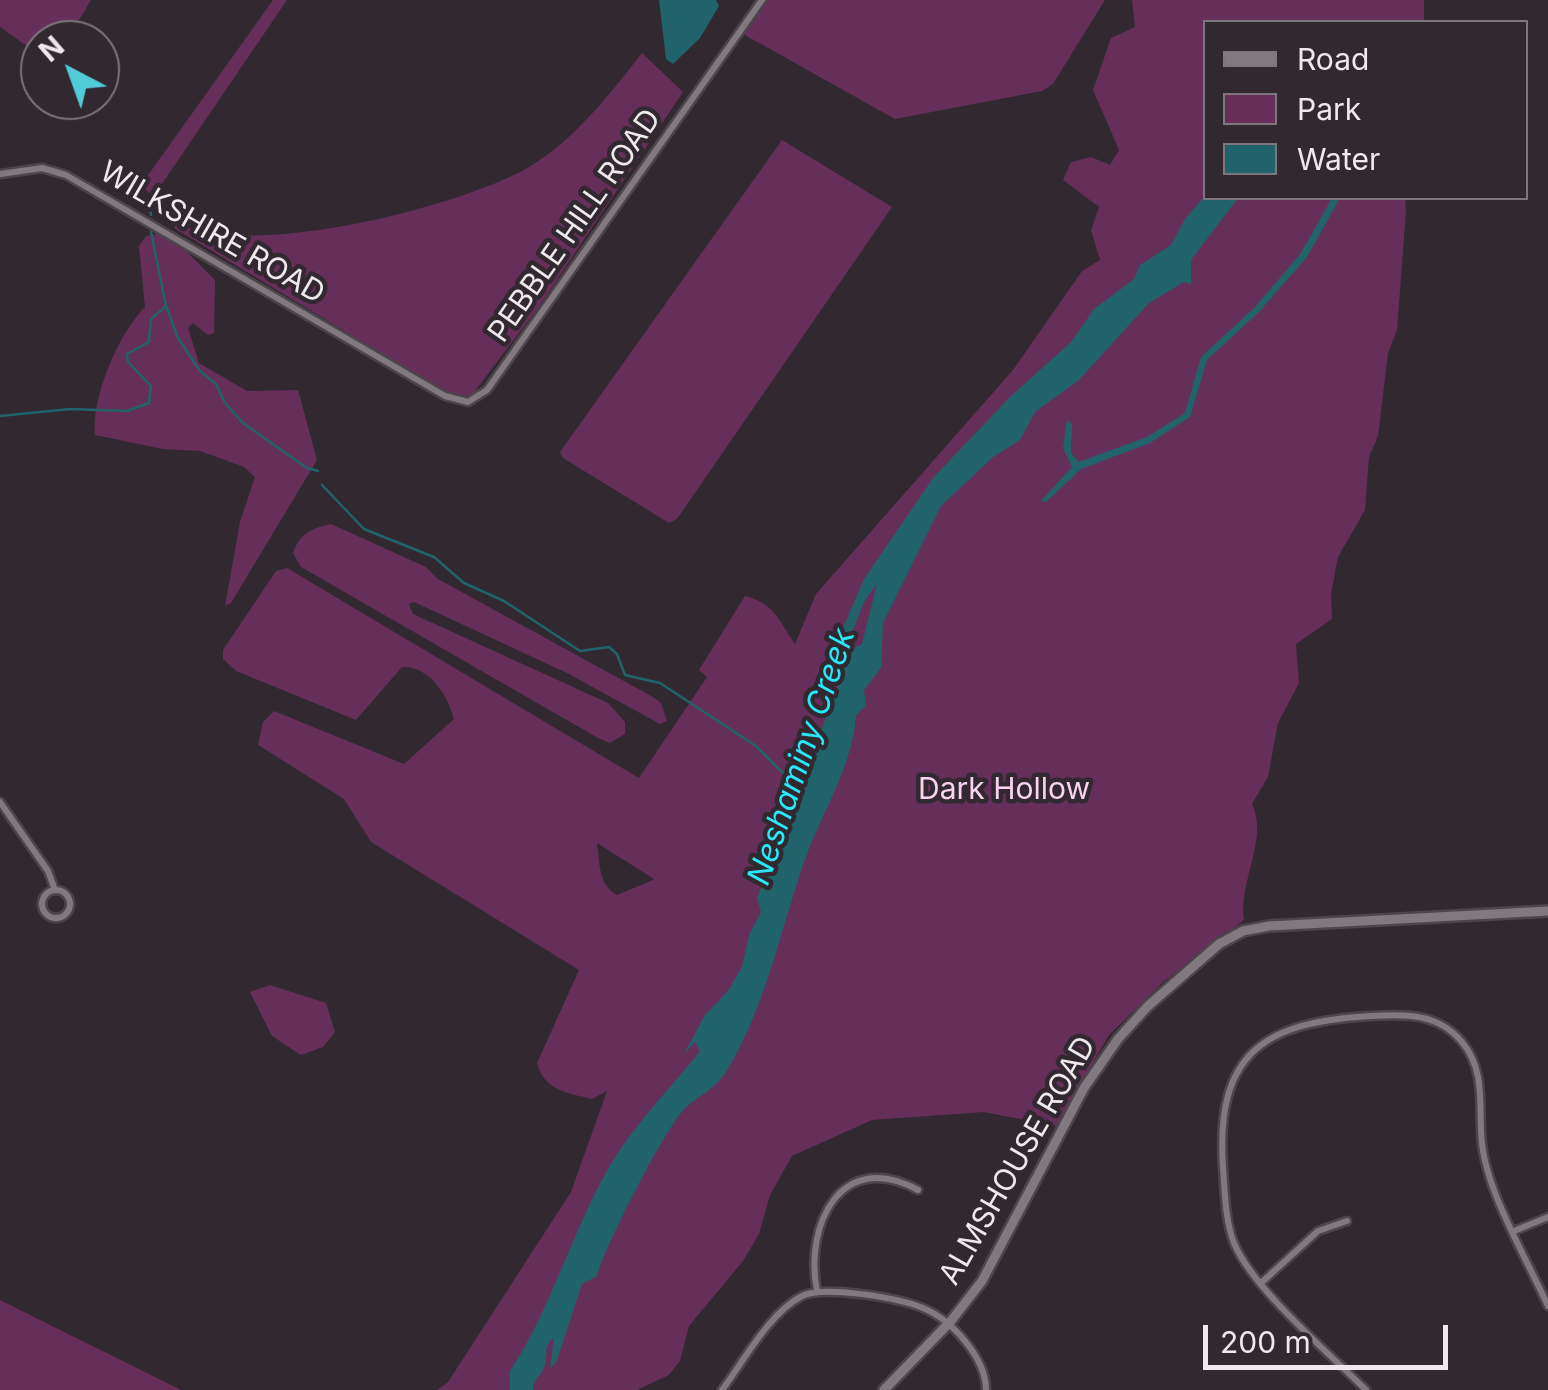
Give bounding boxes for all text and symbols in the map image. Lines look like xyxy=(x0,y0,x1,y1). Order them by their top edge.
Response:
north arrow xyxy=(20,20,120,120)
legend xyxy=(1203,20,1528,200)
text: N xyxy=(32,29,71,69)
text: Road xyxy=(1297,41,1369,77)
text: Park xyxy=(1297,91,1361,127)
street label: PEBBLE HILL ROAD xyxy=(481,103,669,349)
text: Water xyxy=(1297,141,1380,177)
street label: WILKSHIRE ROAD xyxy=(93,154,331,312)
water label: Neshaminy Creek xyxy=(740,624,864,890)
park label: Dark Hollow xyxy=(918,772,1090,808)
street label: ALMSHOUSE ROAD xyxy=(932,1030,1104,1292)
scale bar xyxy=(1208,1305,1453,1367)
text: 200 m xyxy=(1220,1324,1311,1360)

